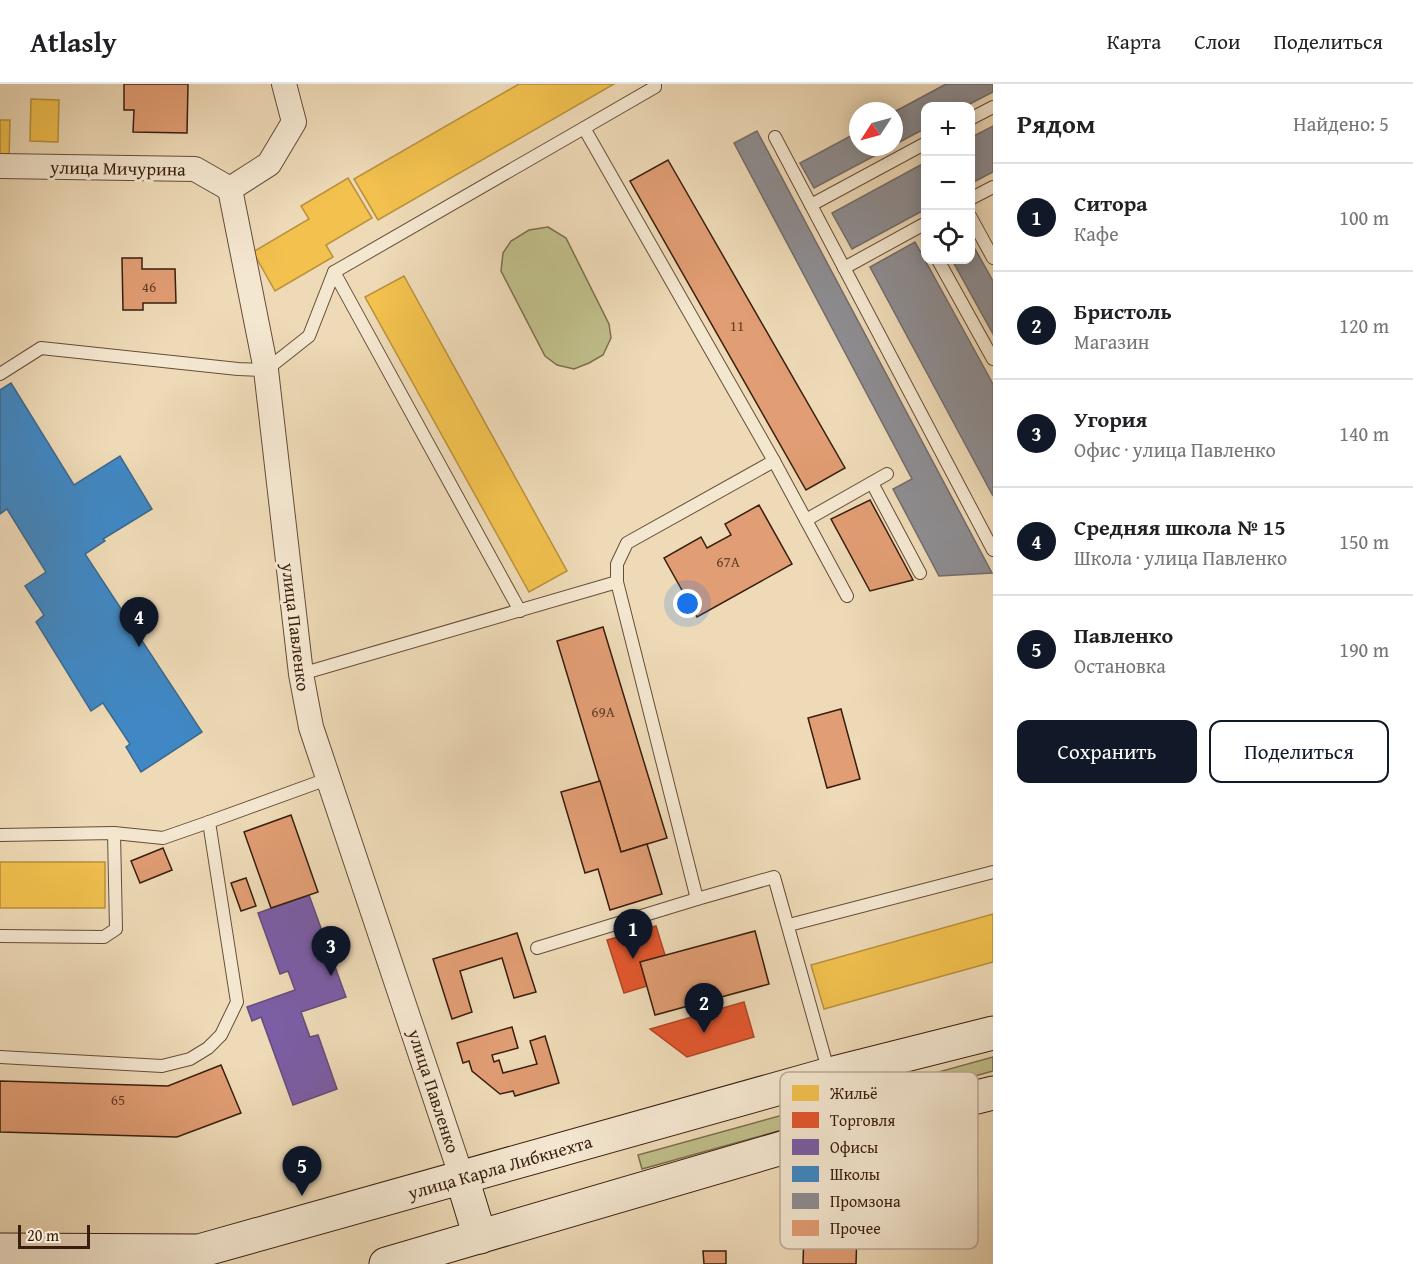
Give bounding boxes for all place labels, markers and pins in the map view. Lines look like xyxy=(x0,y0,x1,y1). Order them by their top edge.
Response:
pin: 4 xyxy=(120,598,158,647)
pin: 1 xyxy=(614,910,652,959)
pin: 3 xyxy=(312,926,350,976)
pin: 2 xyxy=(684,984,724,1033)
pin: 5 xyxy=(282,1146,322,1196)

